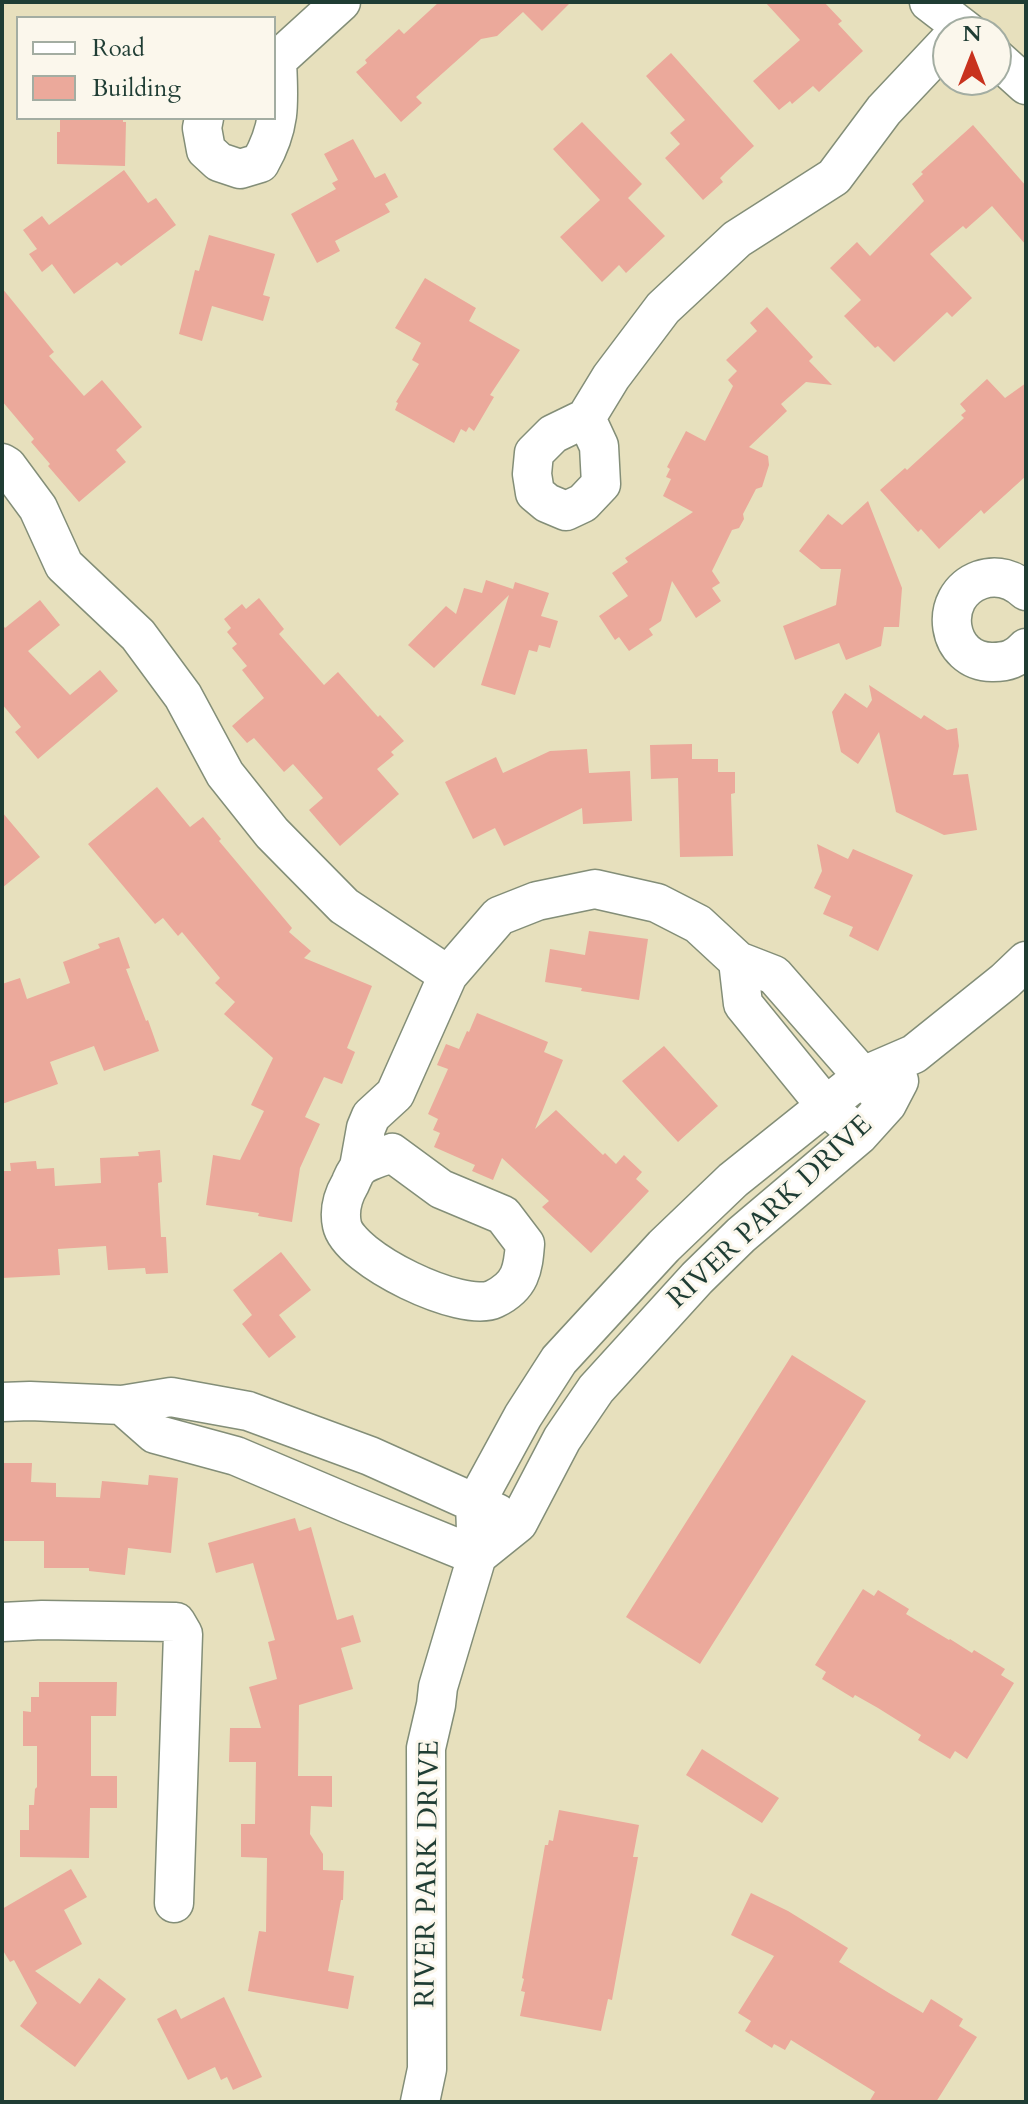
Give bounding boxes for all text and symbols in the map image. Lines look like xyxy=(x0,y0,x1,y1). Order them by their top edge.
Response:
legend xyxy=(16,16,276,120)
north arrow xyxy=(932,16,1012,96)
text: N xyxy=(962,19,982,49)
text: Road xyxy=(92,32,145,65)
text: Building xyxy=(92,72,181,105)
street label: RIVER PARK DRIVE xyxy=(662,1109,880,1317)
street label: RIVER PARK DRIVE xyxy=(410,1740,448,2008)

